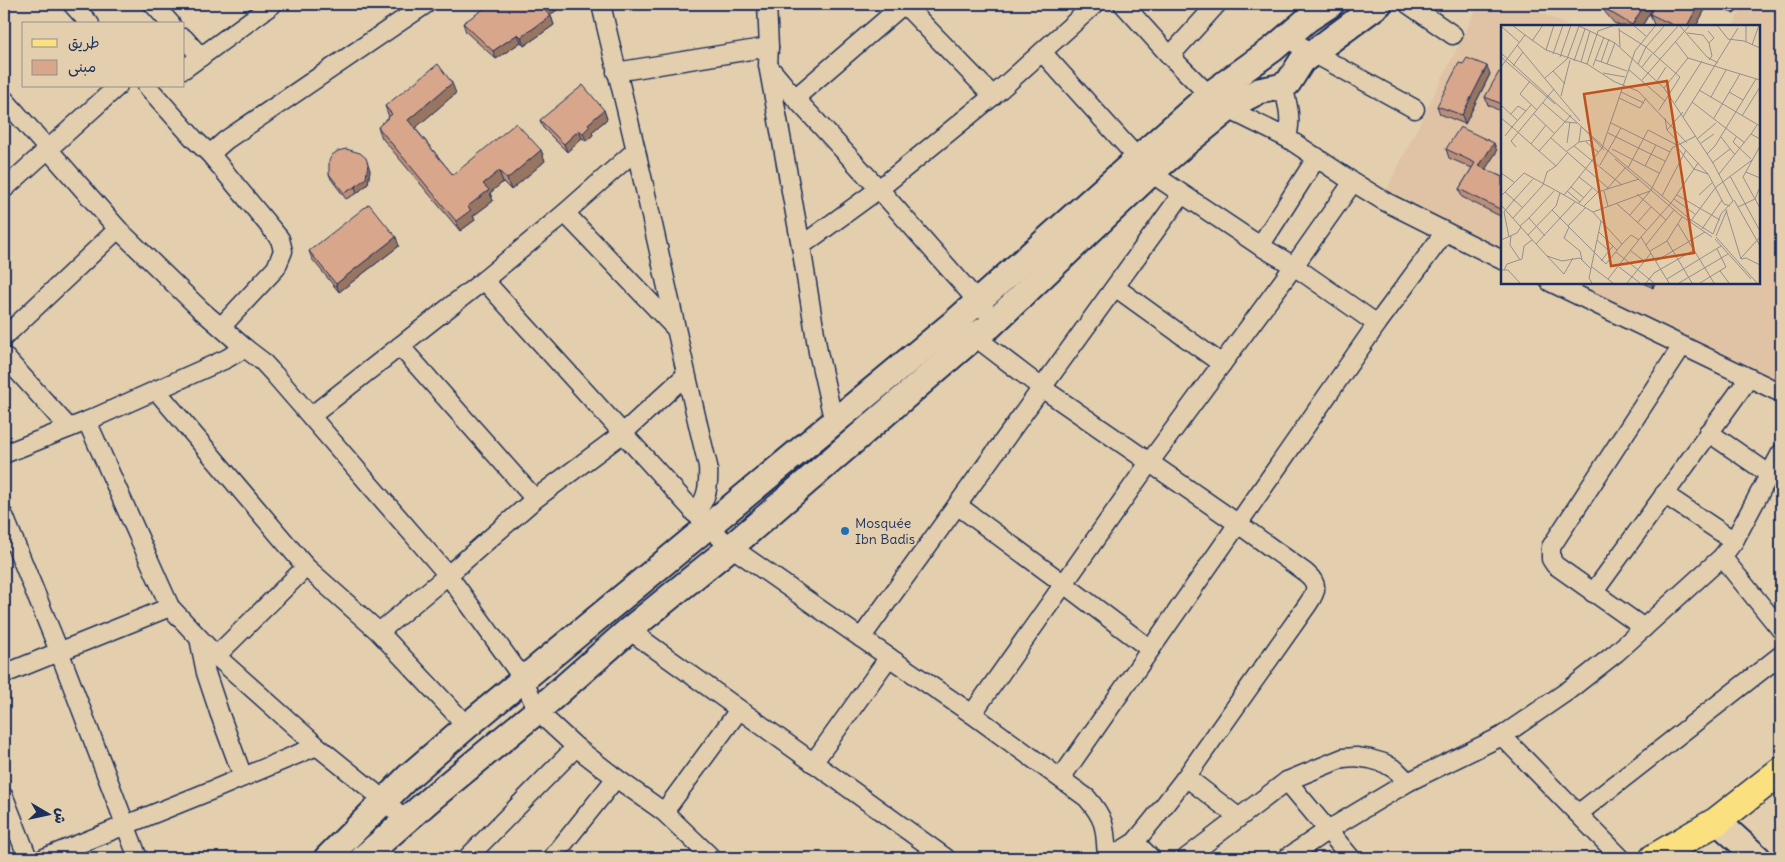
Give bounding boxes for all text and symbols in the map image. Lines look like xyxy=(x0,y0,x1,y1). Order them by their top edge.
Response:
legend xyxy=(22,22,185,88)
inset map xyxy=(1501,25,1760,284)
text: طريق xyxy=(68,33,100,52)
text: مبنى xyxy=(68,57,96,77)
place label: Mosquée Ibn Badis xyxy=(855,514,915,548)
marker: Mosquée Ibn Badis xyxy=(839,525,851,537)
north arrow xyxy=(22,790,72,840)
text: ش xyxy=(51,807,71,825)

